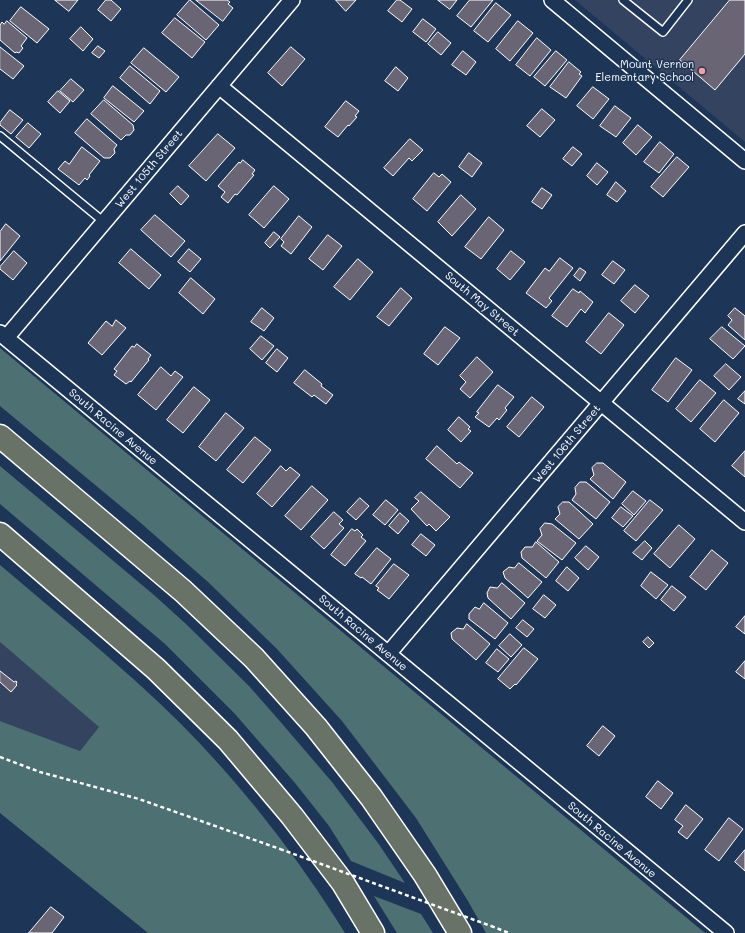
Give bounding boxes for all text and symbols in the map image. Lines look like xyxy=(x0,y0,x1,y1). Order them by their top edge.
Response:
place label: Mount Vernon Elementary School xyxy=(595,58,694,84)
marker: Mount Vernon Elementary School xyxy=(697,66,707,76)
street label: West 105th Street xyxy=(112,127,186,211)
street label: South May Street xyxy=(442,269,522,339)
street label: South Racine Avenue xyxy=(66,386,160,468)
street label: West 106th Street xyxy=(530,402,604,486)
street label: South Racine Avenue xyxy=(316,592,410,674)
street label: South Racine Avenue xyxy=(565,799,659,881)

